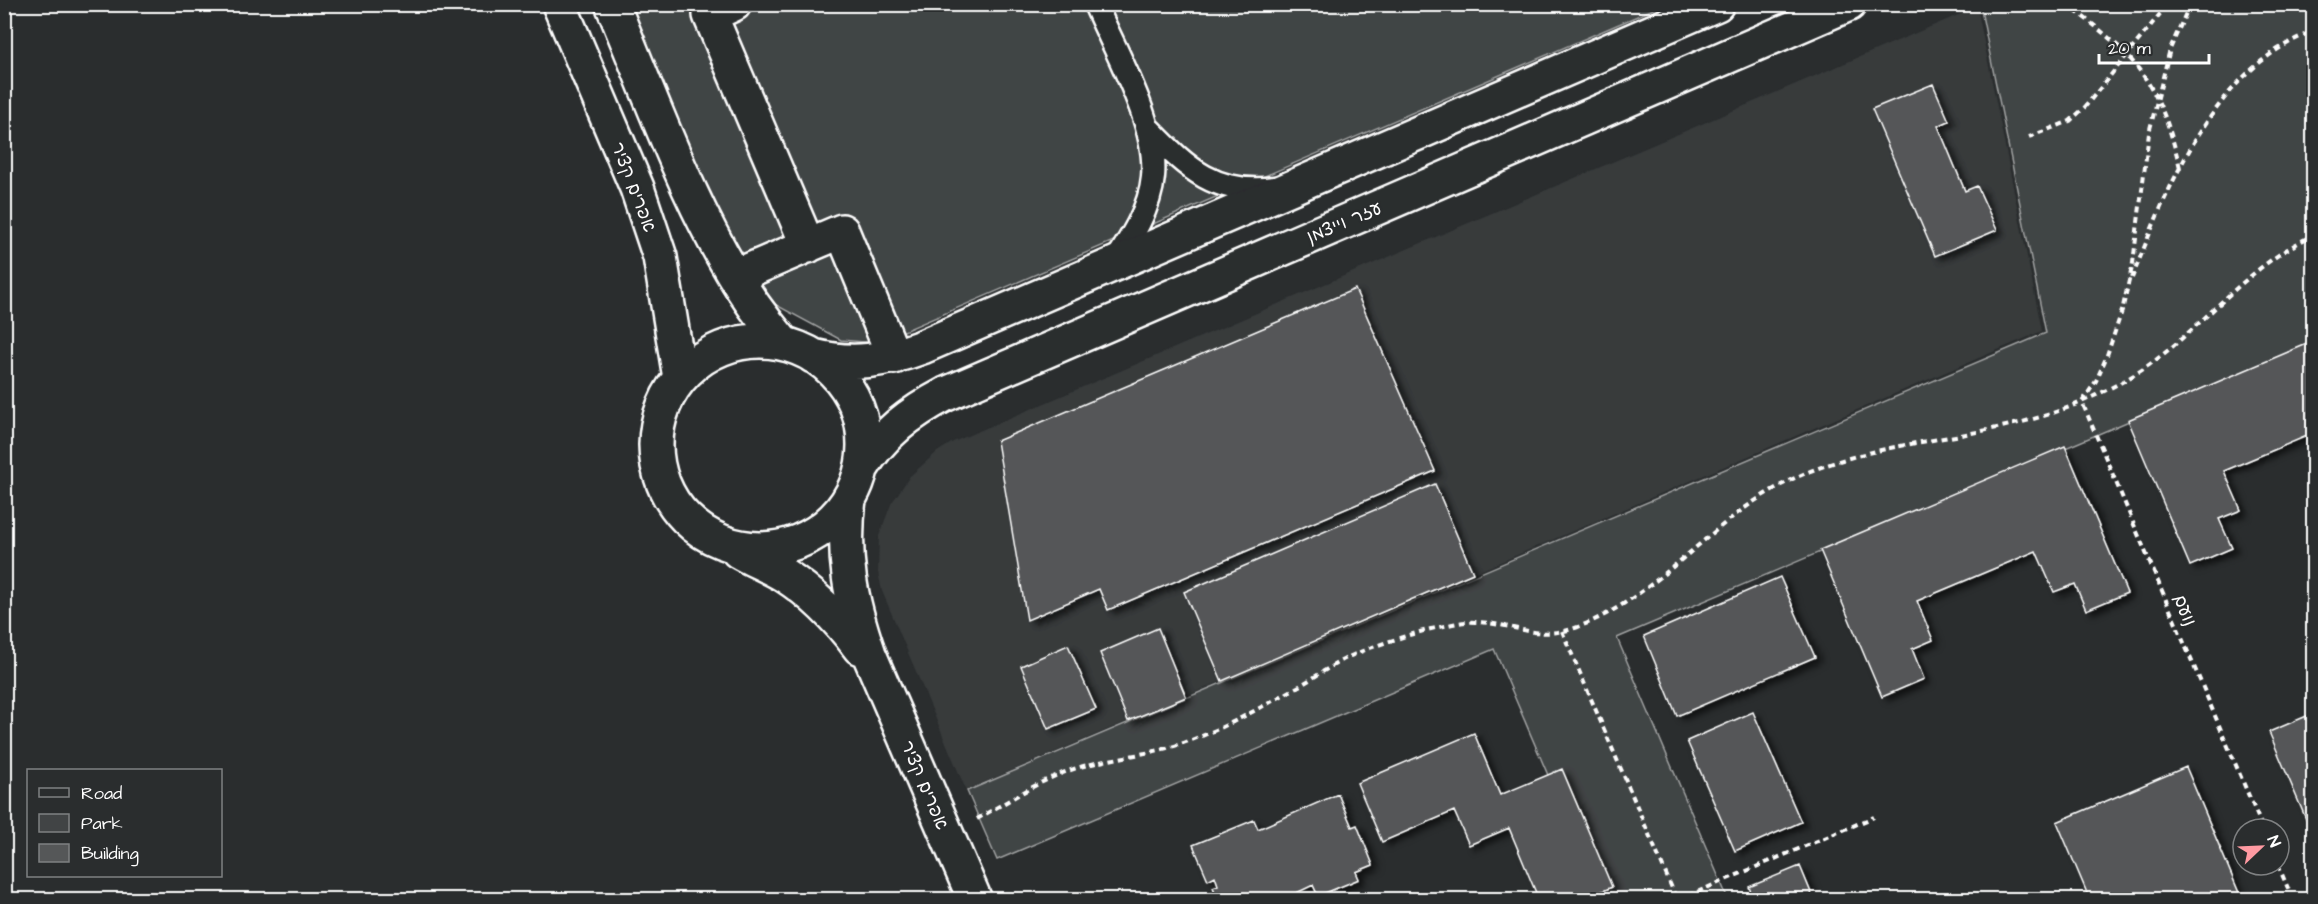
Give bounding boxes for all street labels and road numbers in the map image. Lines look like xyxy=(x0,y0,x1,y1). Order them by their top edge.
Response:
street label: אפרים קציר xyxy=(605,139,662,236)
street label: עזר וייצמן xyxy=(1303,195,1386,250)
street label: נועם xyxy=(2167,590,2202,630)
street label: אפרים קציר xyxy=(895,737,955,834)

